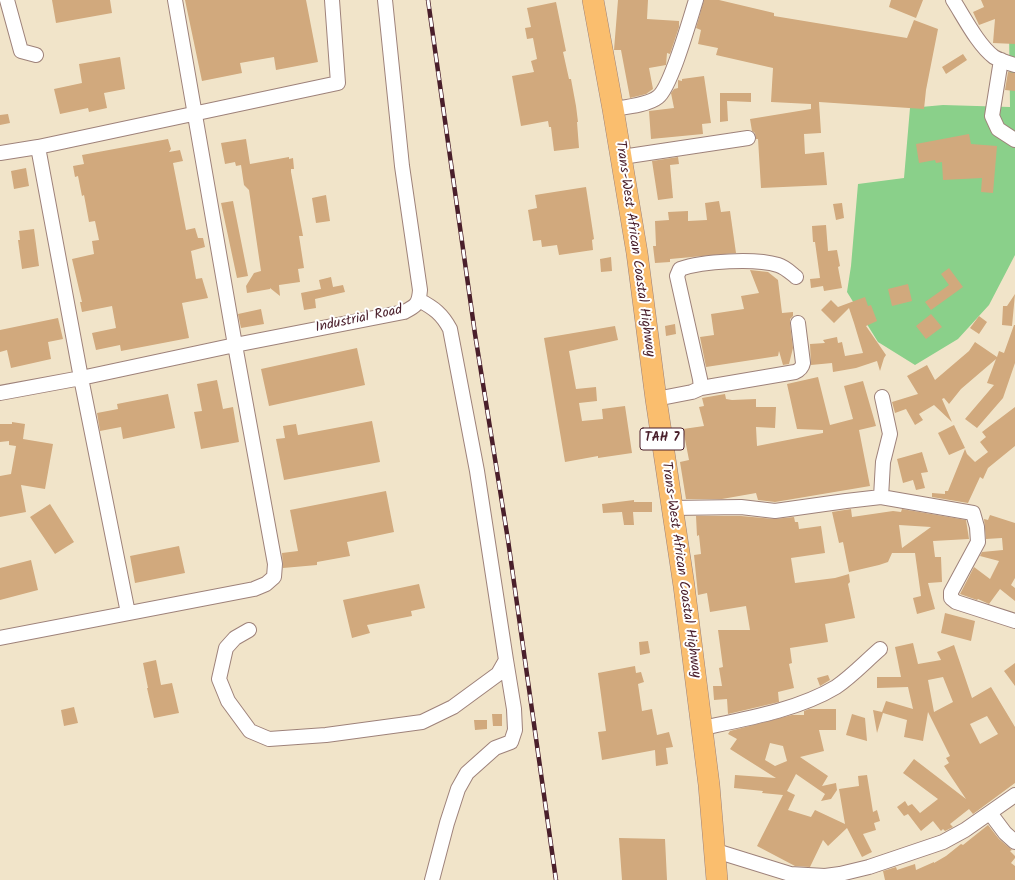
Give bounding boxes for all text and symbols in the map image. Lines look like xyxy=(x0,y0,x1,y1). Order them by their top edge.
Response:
street label: Trans-West African Coastal Highway xyxy=(611,140,657,358)
street label: Industrial Road xyxy=(314,303,404,337)
road number: TAH 7 xyxy=(640,428,684,450)
street label: Trans-West African Coastal Highway xyxy=(657,461,703,679)

